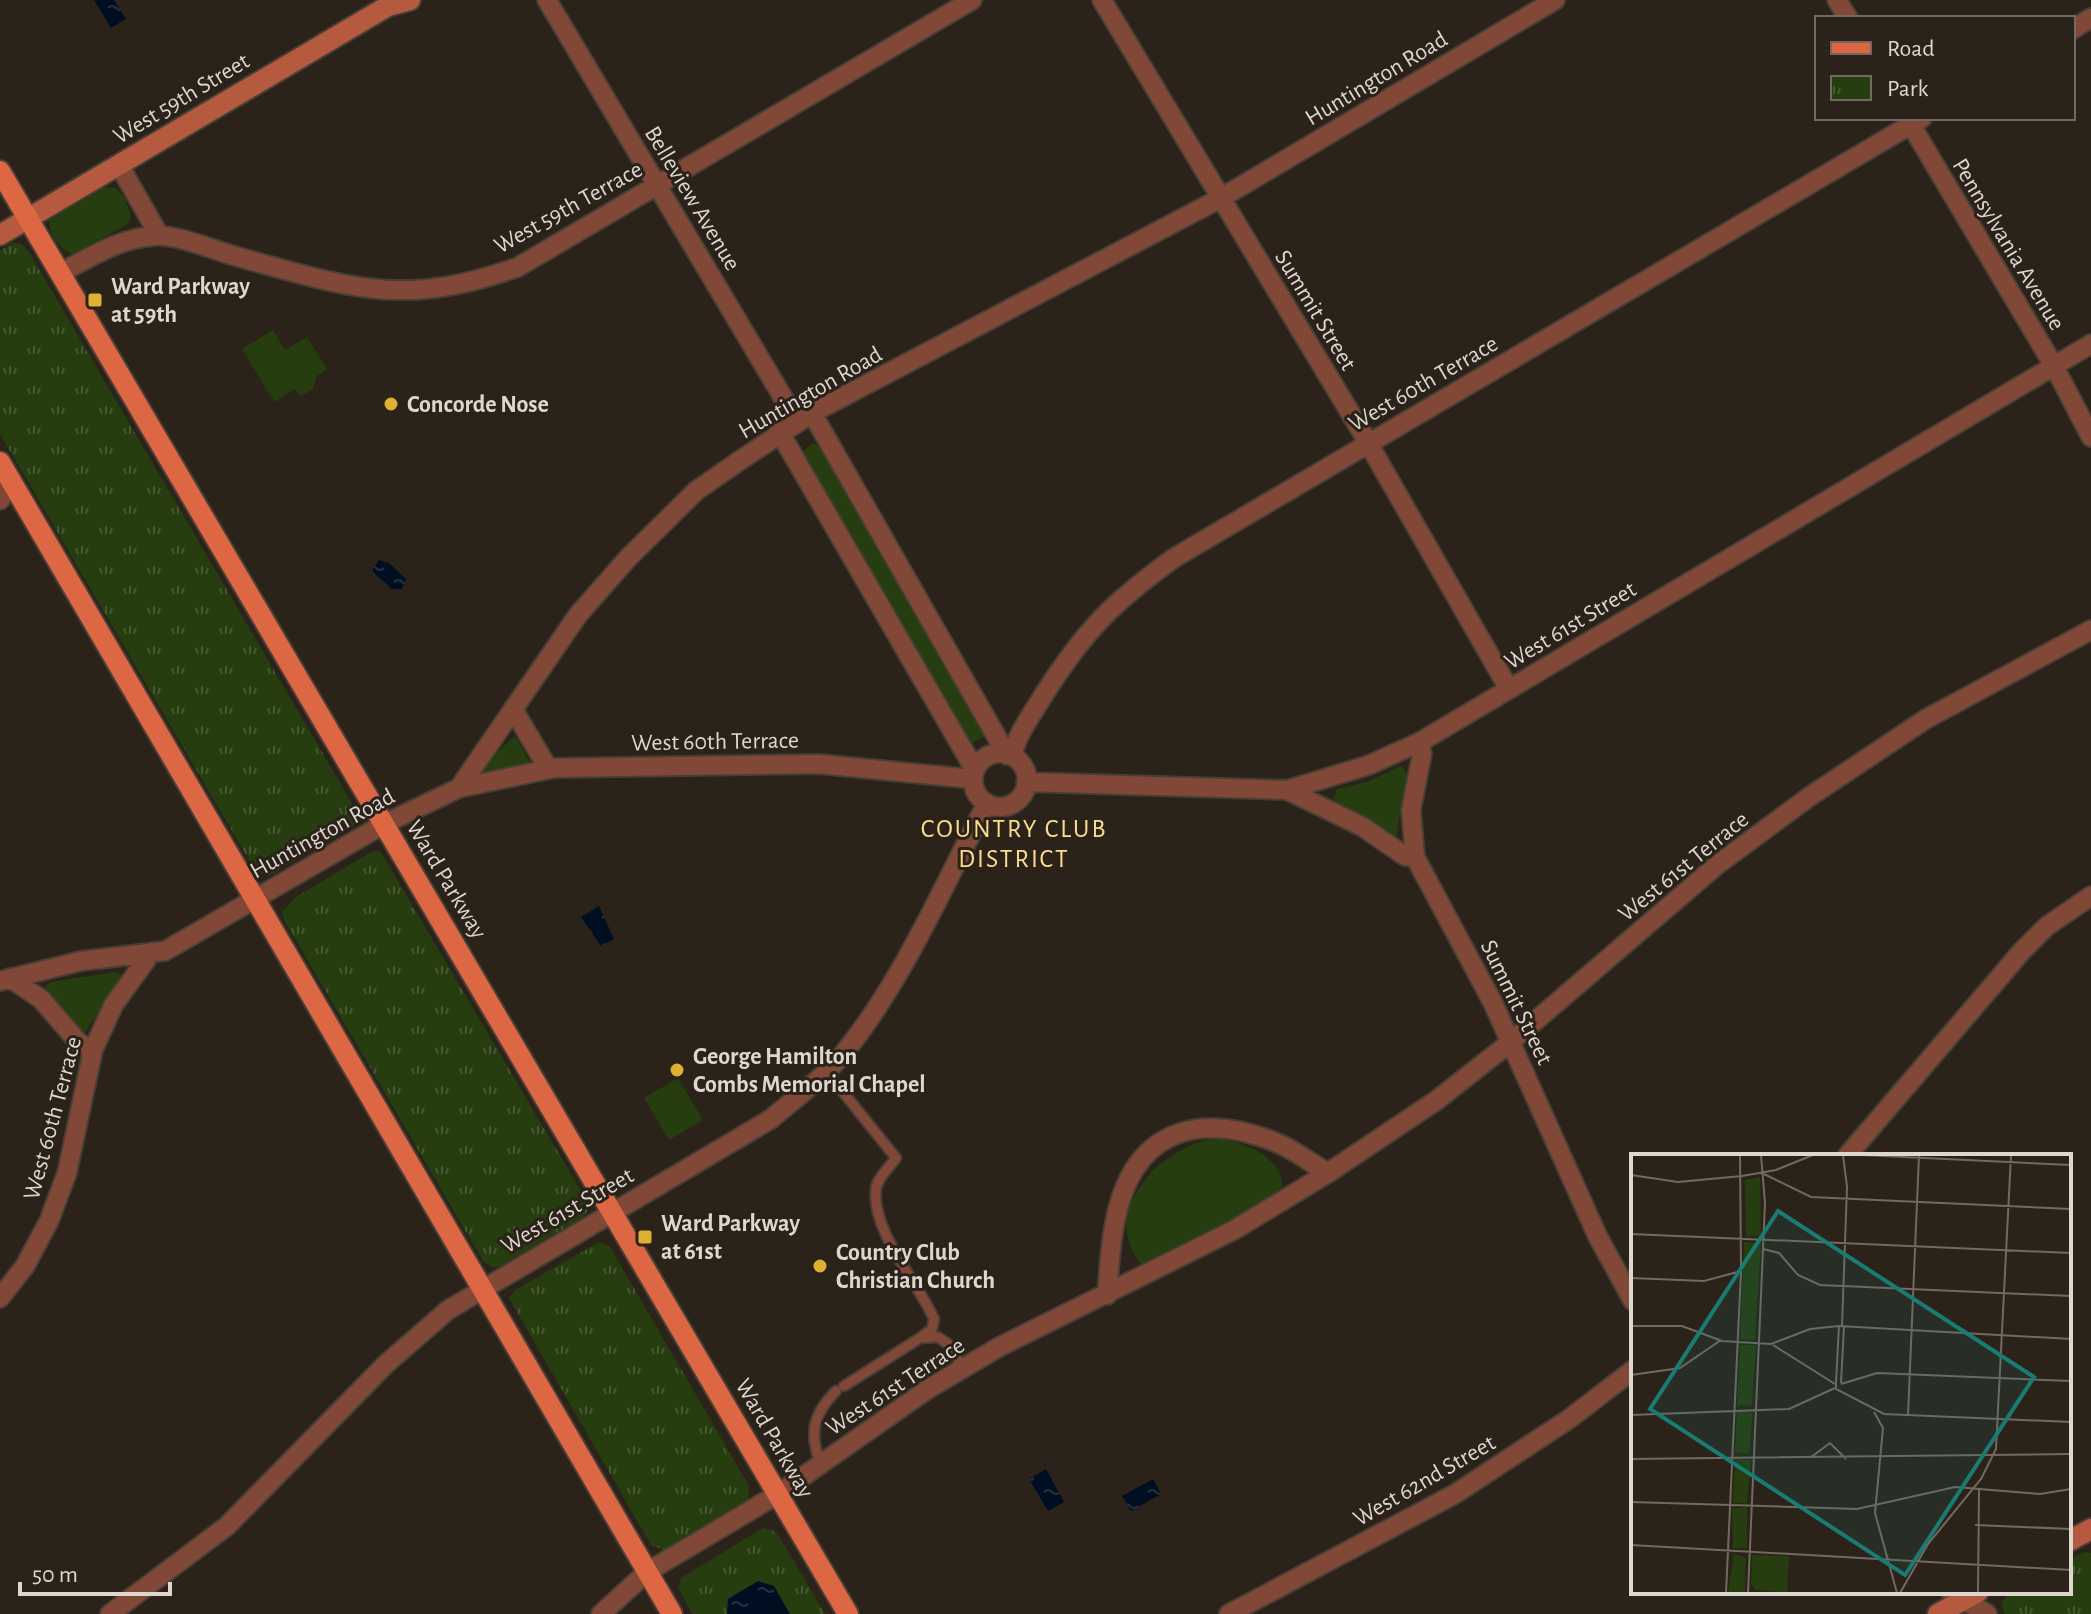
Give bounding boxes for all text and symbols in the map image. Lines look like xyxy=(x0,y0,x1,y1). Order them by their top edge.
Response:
legend xyxy=(1815,16,2075,120)
street label: Huntington Road xyxy=(1301,27,1452,131)
text: Road xyxy=(1887,37,1935,61)
street label: West 59th Street xyxy=(109,49,254,149)
text: Park xyxy=(1887,77,1928,101)
street label: Belleview Avenue xyxy=(640,122,745,275)
street label: Pennsylvania Avenue xyxy=(1947,154,2069,335)
street label: West 59th Terrace xyxy=(490,157,647,258)
street label: Summit Street xyxy=(1270,246,1360,375)
place label: Ward Parkway at 59th xyxy=(111,275,250,327)
marker: Ward Parkway at 59th xyxy=(86,291,104,309)
street label: West 60th Terrace xyxy=(1345,332,1502,436)
street label: Huntington Road xyxy=(735,342,886,444)
place label: Concorde Nose xyxy=(407,393,549,417)
marker: Concorde Nose xyxy=(382,395,400,413)
street label: West 61st Street xyxy=(1501,577,1641,674)
street label: West 60th Terrace xyxy=(631,729,799,755)
street label: Huntington Road xyxy=(246,784,399,883)
street label: West 61st Terrace xyxy=(1614,807,1753,926)
street label: Ward Parkway xyxy=(402,816,491,943)
district label: COUNTRY CLUB DISTRICT xyxy=(921,816,1107,872)
street label: Summit Street xyxy=(1476,936,1557,1069)
street label: West 60th Terrace xyxy=(20,1034,86,1202)
place label: George Hamilton Combs Memorial Chapel xyxy=(693,1045,926,1097)
marker: George Hamilton Combs Memorial Chapel xyxy=(668,1061,686,1079)
inset map xyxy=(1631,1154,2071,1594)
street label: West 61st Street xyxy=(497,1163,638,1258)
place label: Ward Parkway at 61st xyxy=(661,1212,800,1264)
marker: Ward Parkway at 61st xyxy=(636,1228,654,1246)
place label: Country Club Christian Church xyxy=(836,1241,995,1293)
marker: Country Club Christian Church xyxy=(811,1257,829,1275)
street label: West 61st Terrace xyxy=(822,1333,969,1440)
street label: Ward Parkway xyxy=(730,1375,818,1502)
street label: West 62nd Street xyxy=(1349,1430,1500,1531)
scale bar xyxy=(20,1546,170,1596)
text: 50 m xyxy=(32,1563,78,1587)

